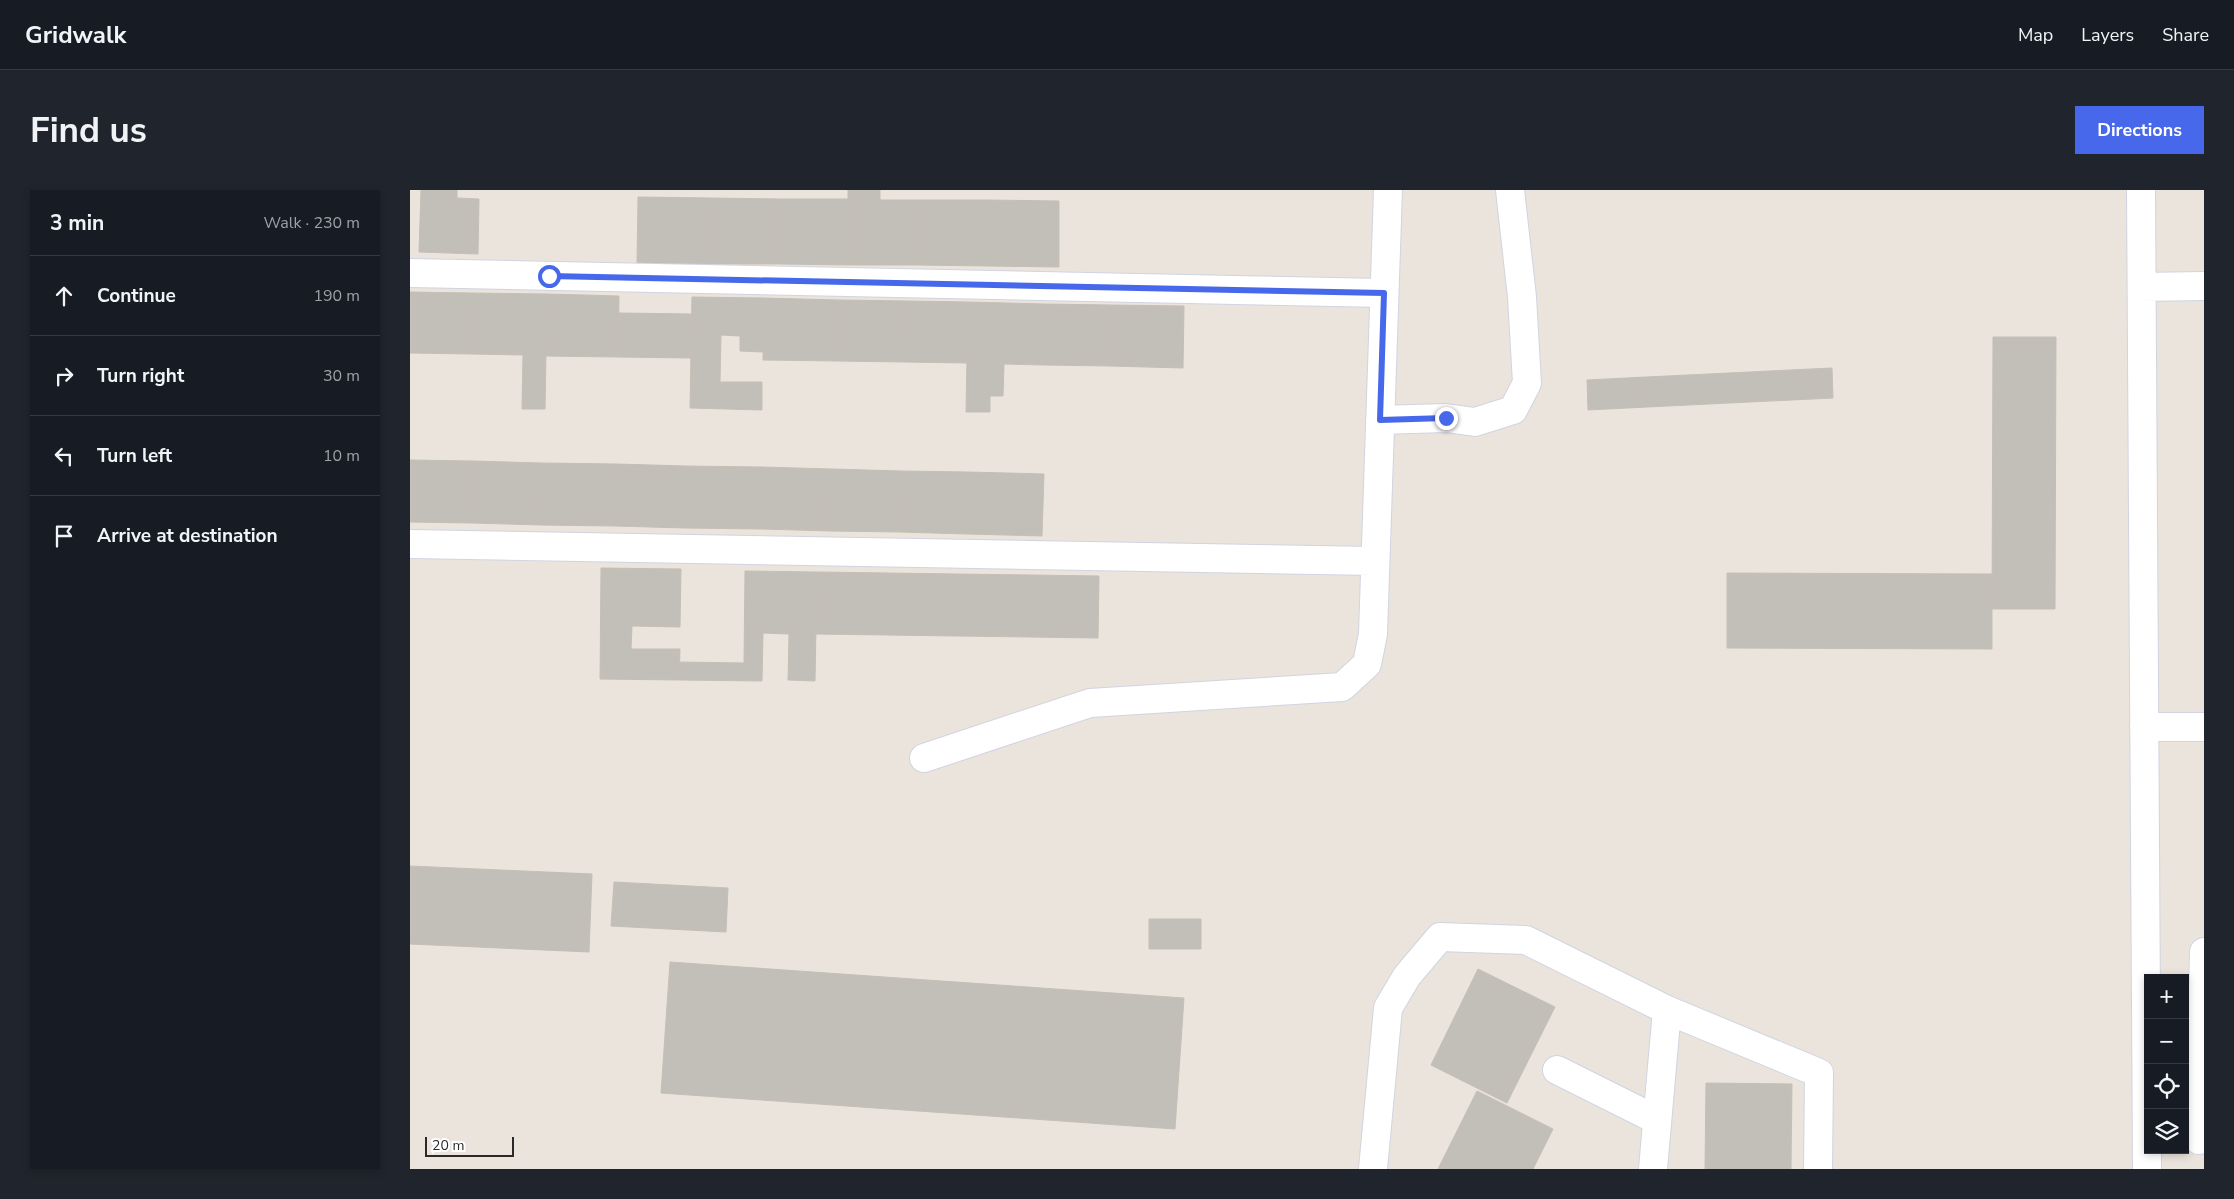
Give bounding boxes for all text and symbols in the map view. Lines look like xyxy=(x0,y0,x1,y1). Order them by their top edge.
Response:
text: Gridwalk xyxy=(25,19,126,51)
text: Map xyxy=(2018,23,2053,47)
text: Layers xyxy=(2081,23,2134,47)
text: Share xyxy=(2162,23,2209,47)
button: Directions xyxy=(2075,106,2204,154)
text: Find us xyxy=(30,107,147,154)
text: 3 min xyxy=(50,209,104,237)
text: Walk · 230 m xyxy=(264,212,360,234)
route start xyxy=(538,265,561,288)
icon: ahead xyxy=(50,282,78,310)
text: Continue xyxy=(97,283,176,309)
text: 190 m xyxy=(313,285,360,307)
icon: right xyxy=(50,362,78,390)
text: Turn right xyxy=(97,363,184,389)
text: 30 m xyxy=(323,365,360,387)
route end xyxy=(1435,407,1458,430)
icon: left xyxy=(50,442,78,470)
text: Turn left xyxy=(97,443,172,469)
text: 10 m xyxy=(323,445,360,467)
icon: arrive xyxy=(50,522,78,550)
text: Arrive at destination xyxy=(97,523,278,549)
map controls xyxy=(2144,974,2189,1154)
button: + xyxy=(2144,974,2189,1019)
button: − xyxy=(2144,1019,2189,1064)
button: locate xyxy=(2144,1064,2189,1109)
button: layers xyxy=(2144,1109,2189,1154)
scale bar xyxy=(425,1134,514,1157)
text: 20 m xyxy=(432,1136,464,1155)

